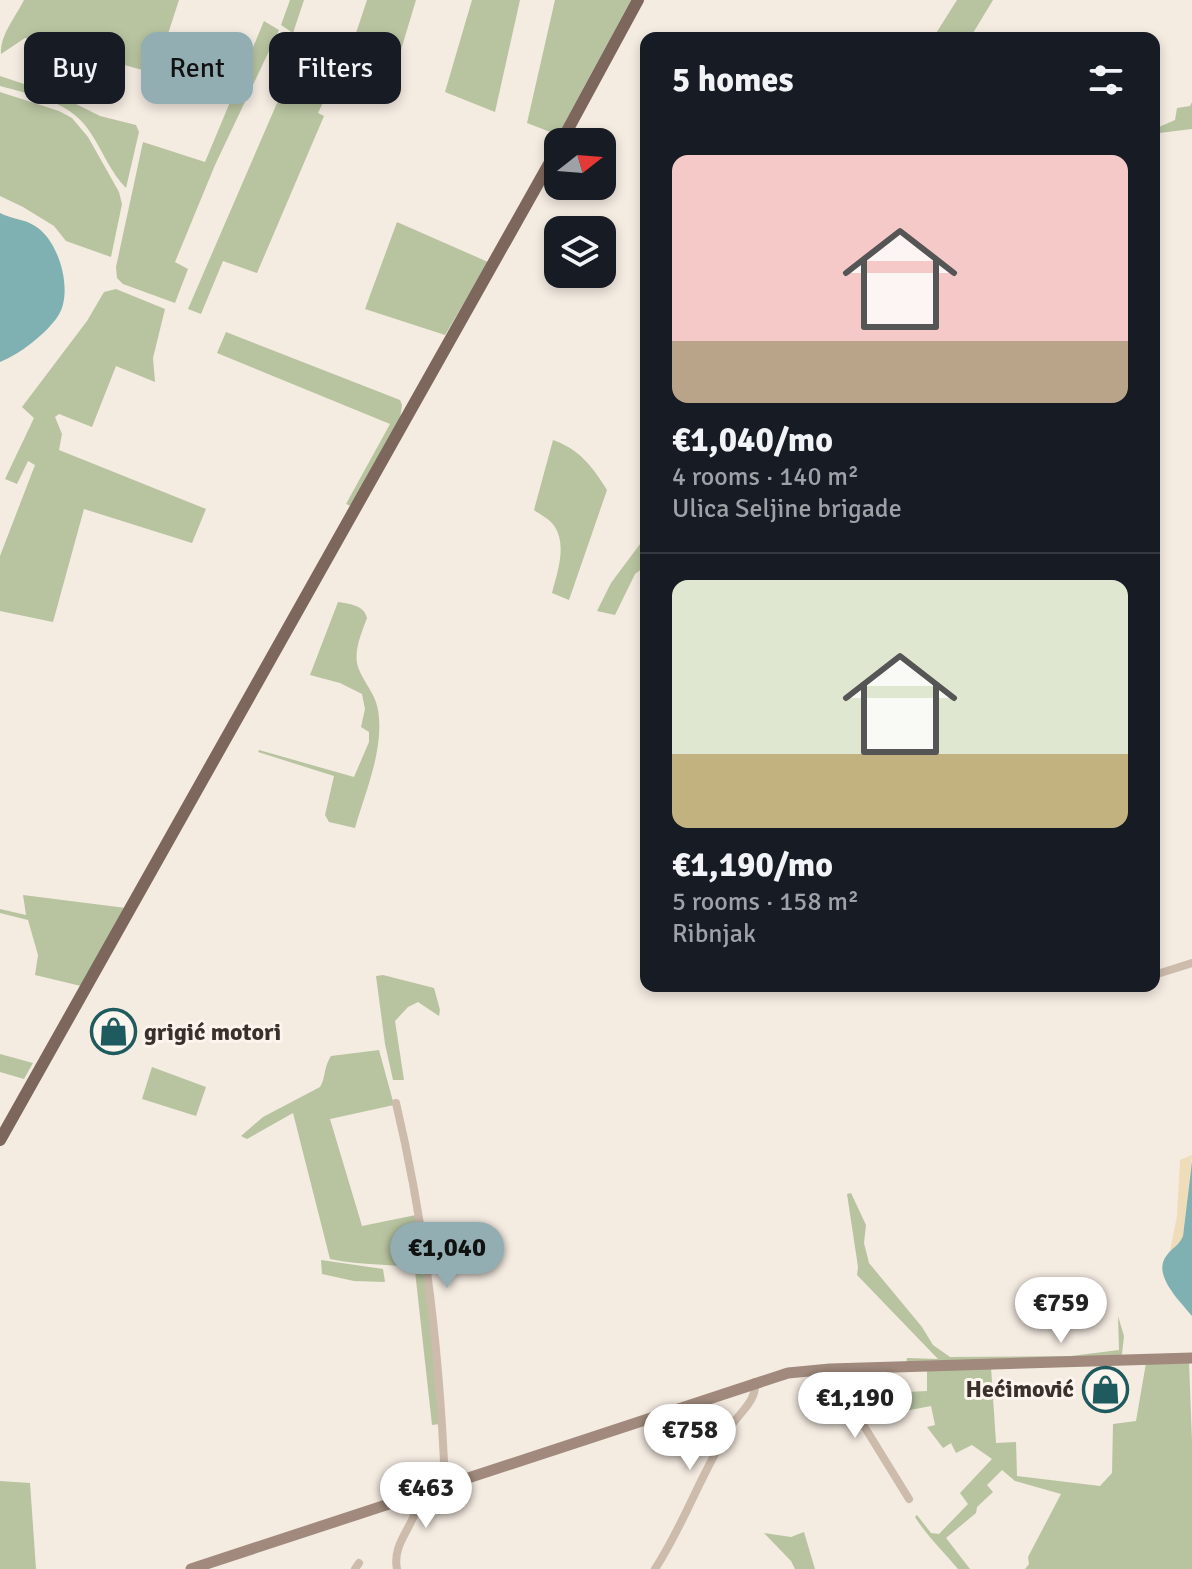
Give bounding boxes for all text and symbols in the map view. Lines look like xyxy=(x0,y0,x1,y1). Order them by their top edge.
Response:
chip: Buy xyxy=(24,32,125,104)
chip: Rent xyxy=(141,32,253,104)
chip: Filters xyxy=(269,32,401,104)
icon: filters xyxy=(1084,58,1128,102)
text: 5 homes xyxy=(672,59,793,101)
north arrow xyxy=(544,128,616,200)
map controls xyxy=(544,128,616,288)
icon: home xyxy=(828,207,972,351)
button: layers xyxy=(544,216,616,288)
text: €1,040/mo xyxy=(672,419,833,461)
text: 4 rooms · 140 m² xyxy=(672,461,859,493)
text: Ulica Seljine brigade xyxy=(672,493,902,525)
icon: home xyxy=(828,632,972,776)
text: €1,190/mo xyxy=(672,844,833,886)
text: 5 rooms · 158 m² xyxy=(672,886,859,918)
text: Ribnjak xyxy=(672,918,756,950)
shop icon: grigić motori xyxy=(89,1008,137,1056)
place label: grigić motori xyxy=(144,1017,281,1047)
pin: €1,040 xyxy=(382,1222,512,1290)
text: €1,040 xyxy=(408,1232,486,1264)
pin: €759 xyxy=(1014,1277,1108,1345)
text: €759 xyxy=(1033,1287,1089,1319)
shop icon: Hećimović xyxy=(1081,1365,1129,1413)
pin: €1,190 xyxy=(790,1372,920,1440)
place label: Hećimović xyxy=(966,1374,1074,1404)
text: €1,190 xyxy=(816,1382,894,1414)
pin: €758 xyxy=(643,1404,737,1472)
text: €758 xyxy=(662,1414,718,1446)
pin: €463 xyxy=(379,1462,473,1530)
text: €463 xyxy=(398,1472,454,1504)

